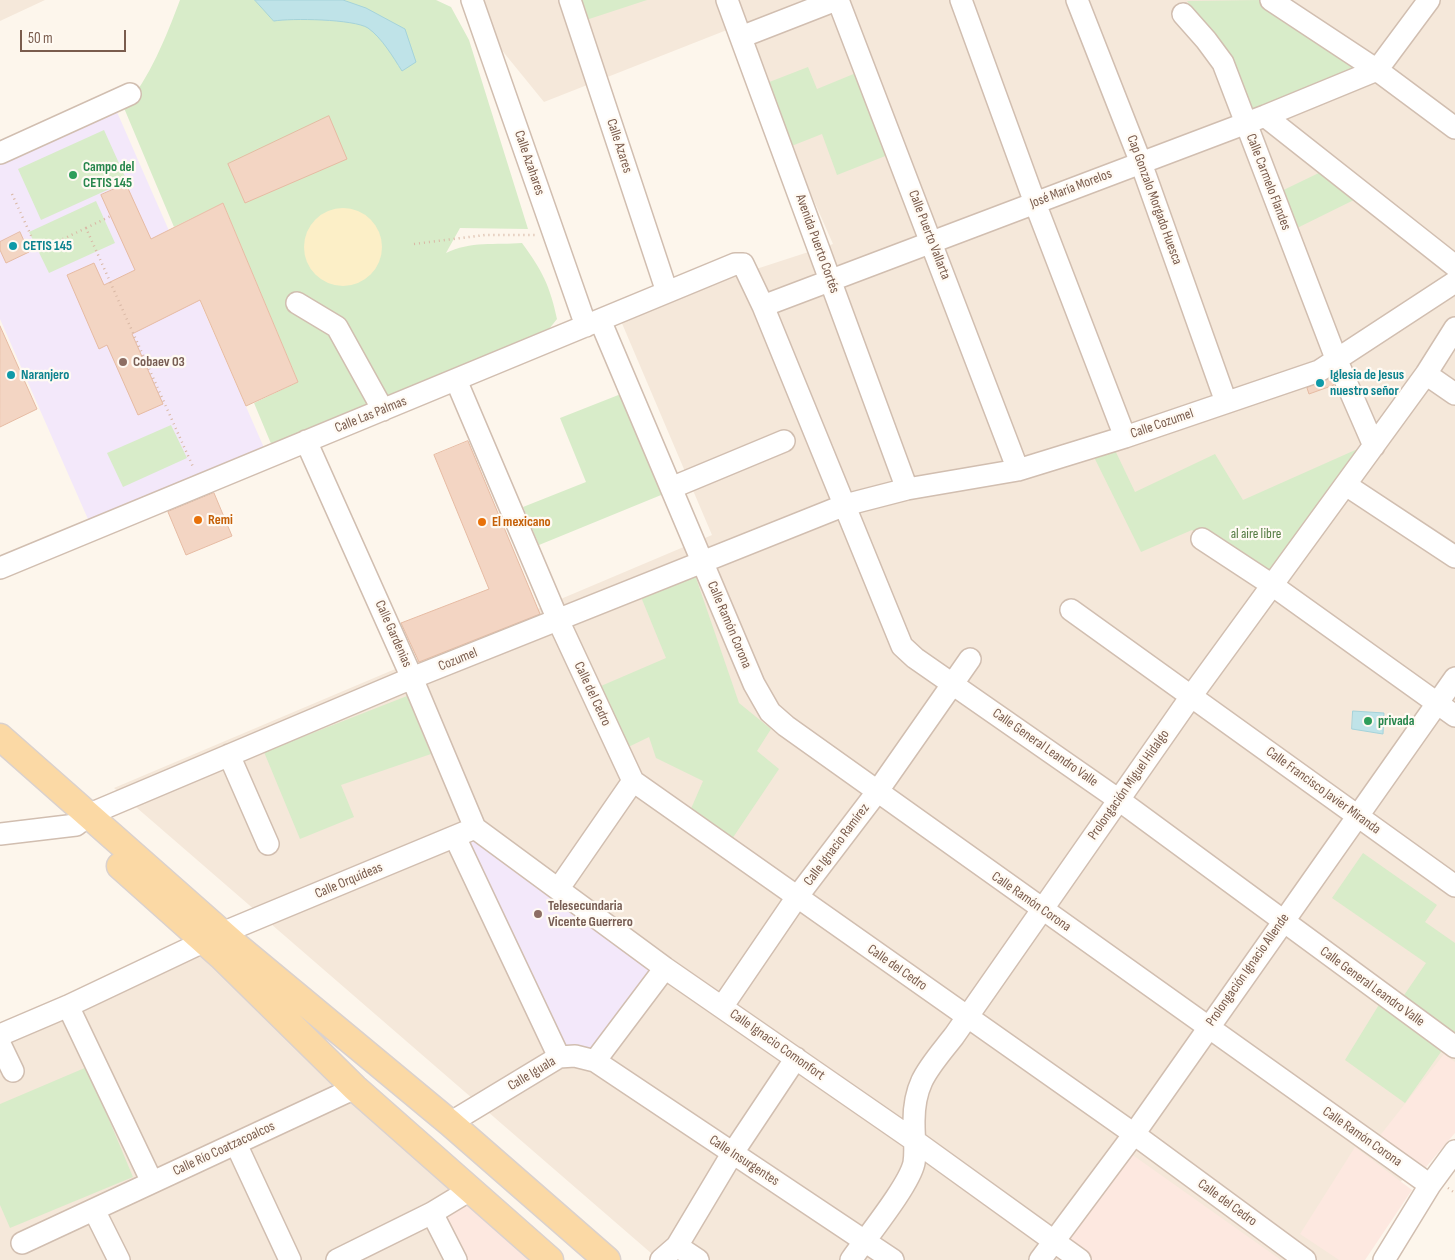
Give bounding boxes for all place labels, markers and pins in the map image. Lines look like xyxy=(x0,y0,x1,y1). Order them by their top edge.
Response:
place label: Campo del CETIS 145 xyxy=(83,159,134,192)
marker: Campo del CETIS 145 xyxy=(67,169,79,181)
place label: CETIS 145 xyxy=(23,238,72,254)
marker: CETIS 145 xyxy=(7,240,19,252)
place label: Cobaev 03 xyxy=(133,354,185,370)
marker: Cobaev 03 xyxy=(117,356,129,368)
place label: Naranjero xyxy=(21,367,69,383)
place label: Iglesia de Jesus nuestro señor xyxy=(1330,367,1404,400)
marker: Naranjero xyxy=(5,369,17,381)
marker: Iglesia de Jesus nuestro señor xyxy=(1314,377,1326,389)
place label: Remi xyxy=(208,512,233,528)
marker: Remi xyxy=(192,514,204,526)
place label: El mexicano xyxy=(492,514,551,530)
marker: El mexicano xyxy=(476,516,488,528)
place label: privada xyxy=(1378,713,1414,729)
marker: privada xyxy=(1362,715,1374,727)
place label: Telesecundaria Vicente Guerrero xyxy=(548,898,633,930)
marker: Telesecundaria Vicente Guerrero xyxy=(532,908,544,920)

